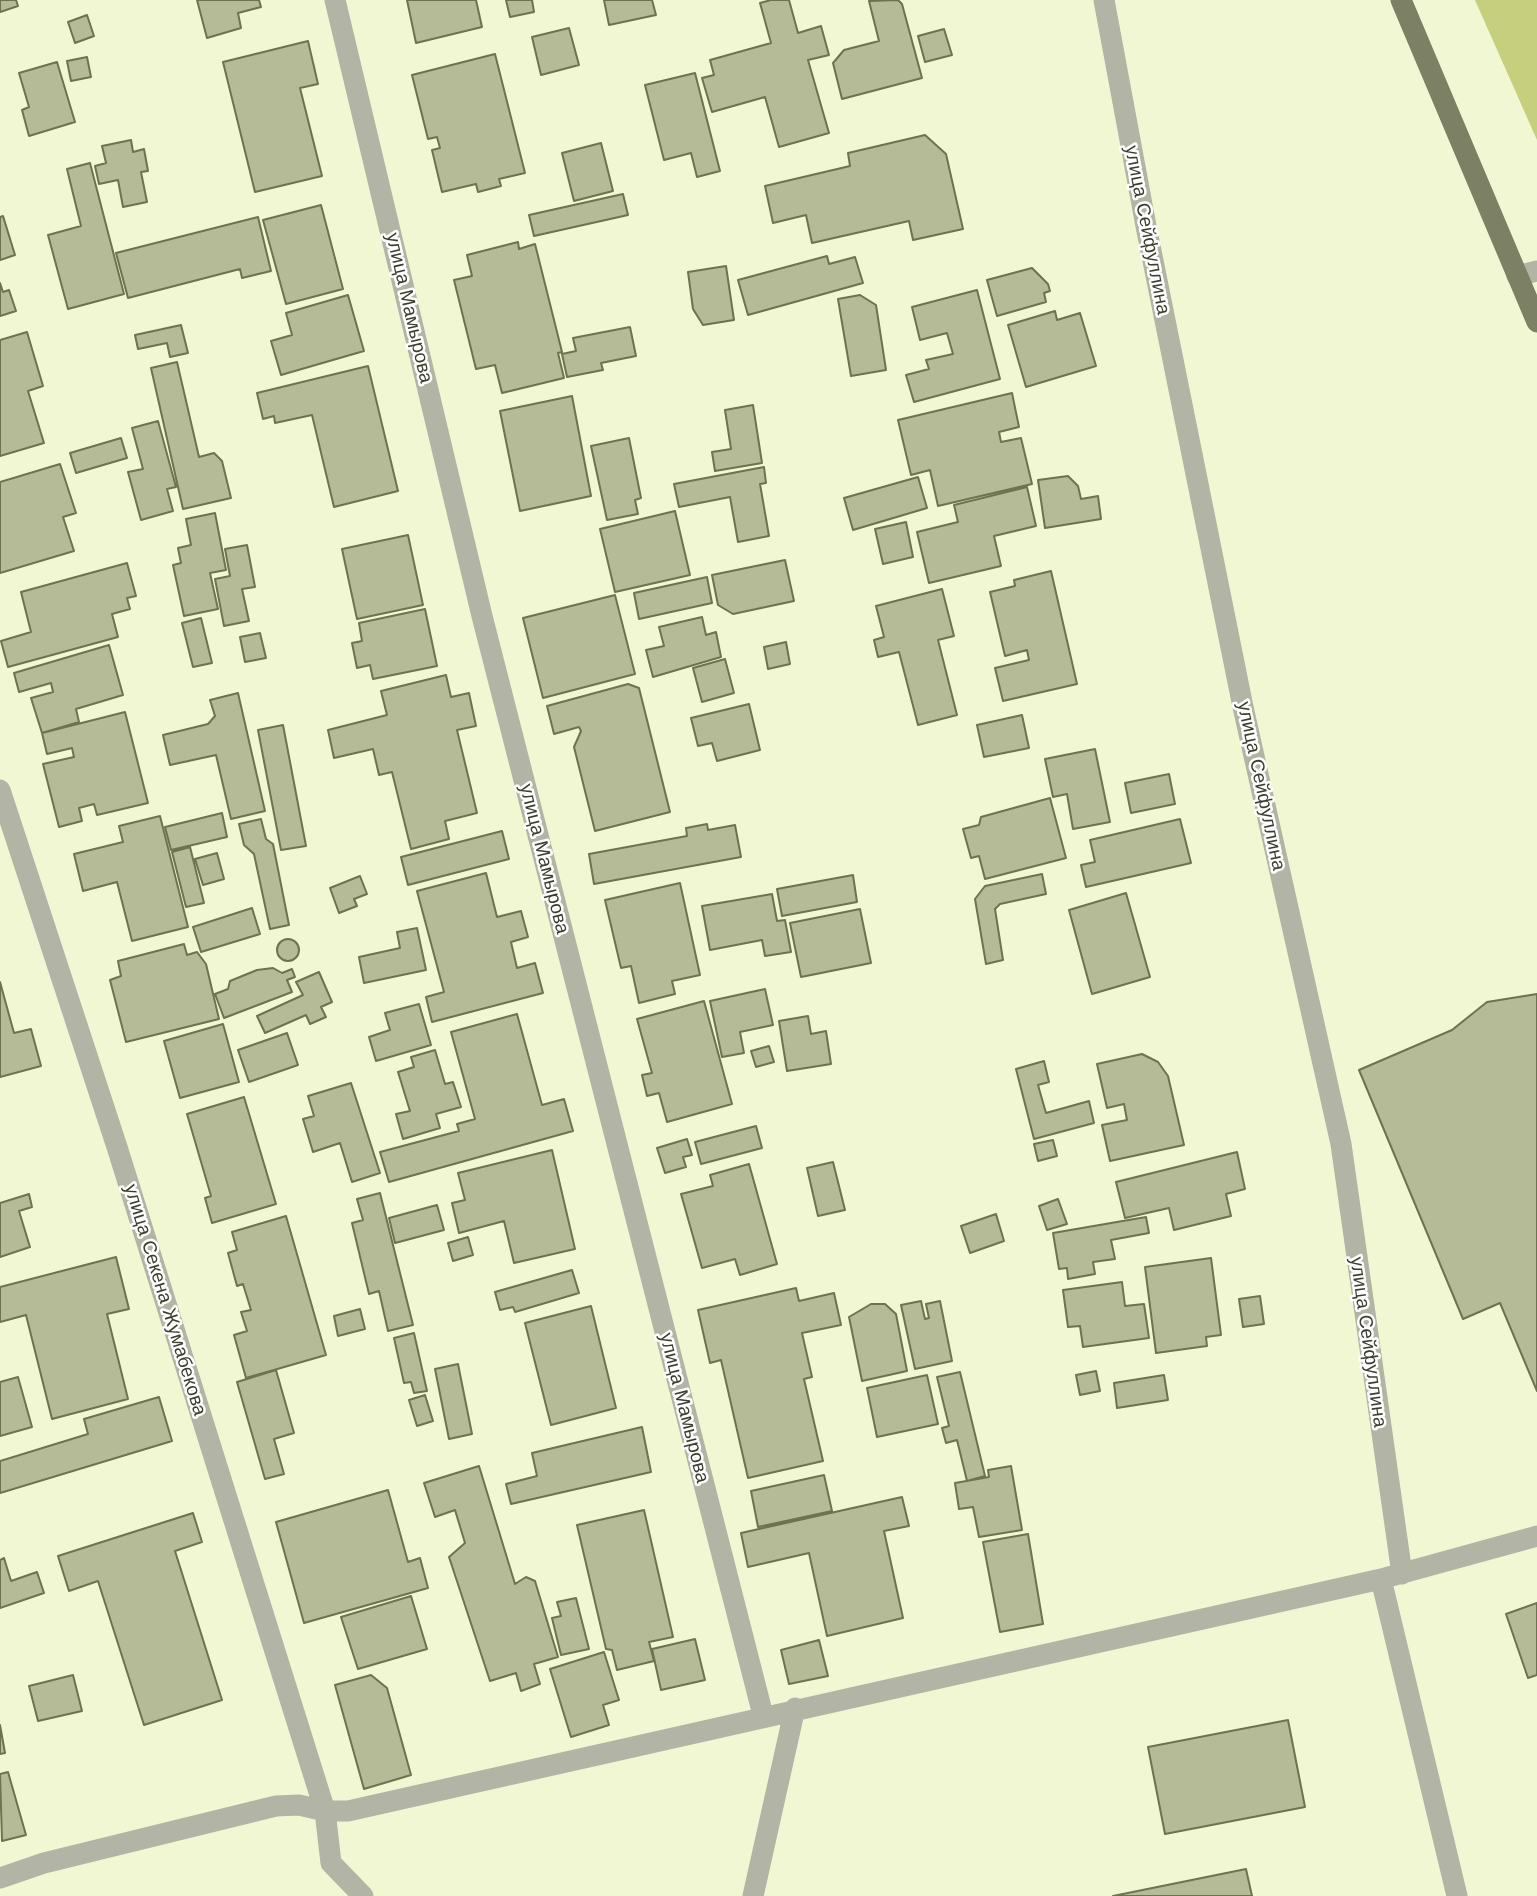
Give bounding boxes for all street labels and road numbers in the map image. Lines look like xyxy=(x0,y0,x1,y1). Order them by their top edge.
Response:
street label: улица Сейфуллина xyxy=(1119,143,1175,317)
street label: улица Мамырова xyxy=(381,231,437,385)
street label: улица Сейфуллина xyxy=(1232,700,1290,872)
street label: улица Мамырова xyxy=(514,782,574,936)
street label: улица Секена Жумабекова xyxy=(119,1182,211,1418)
street label: улица Сейфуллина xyxy=(1345,1255,1391,1429)
street label: улица Мамырова xyxy=(654,1331,714,1485)

